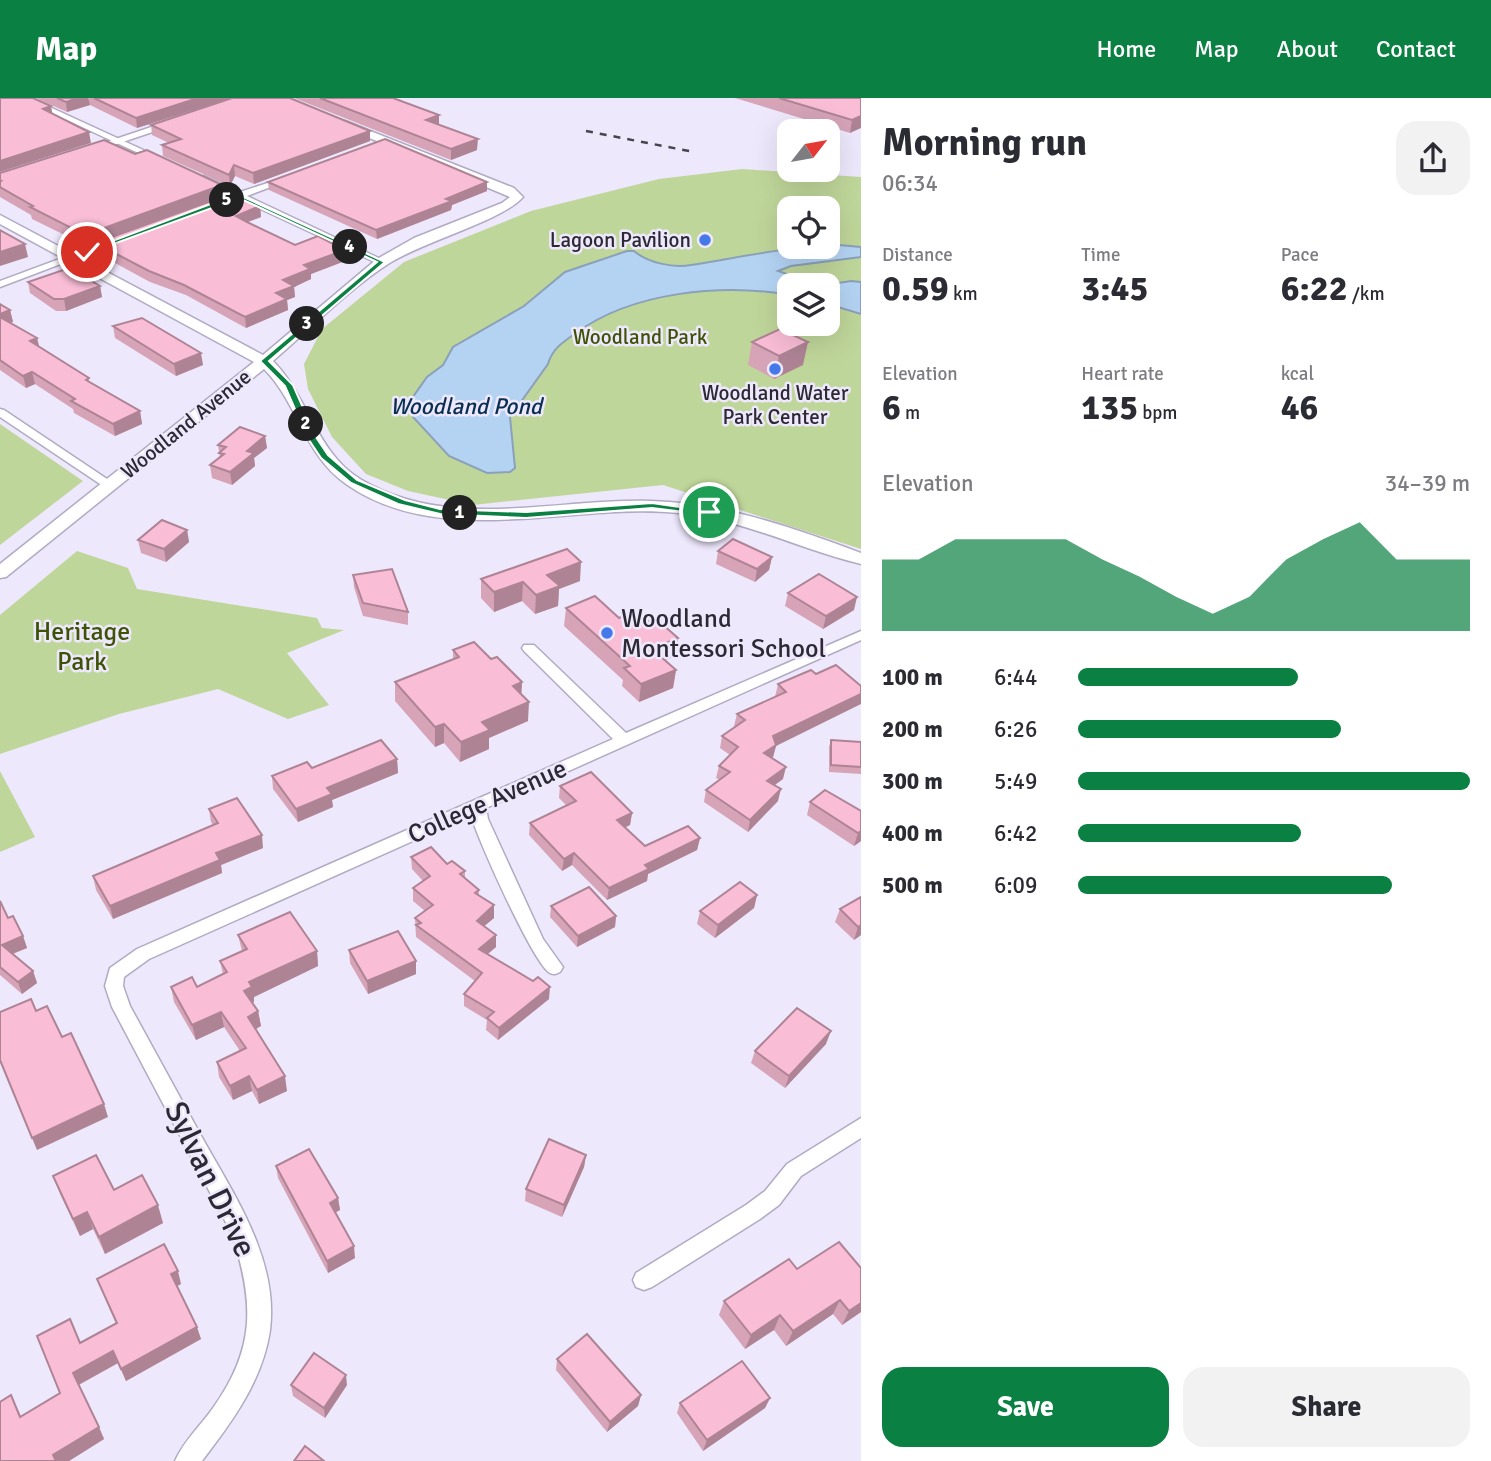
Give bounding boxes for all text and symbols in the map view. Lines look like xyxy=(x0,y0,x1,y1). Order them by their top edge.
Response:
text: Map xyxy=(35,29,97,70)
text: Home xyxy=(1096,34,1156,64)
text: Map xyxy=(1194,34,1239,64)
text: About xyxy=(1277,34,1338,64)
text: Contact xyxy=(1376,34,1456,64)
north arrow xyxy=(777,119,840,182)
map controls xyxy=(777,119,840,336)
text: Morning run xyxy=(882,119,1087,166)
button: share xyxy=(1396,121,1470,195)
text: 06:34 xyxy=(882,169,938,198)
pin: 5 xyxy=(210,182,244,217)
text: 5 xyxy=(221,187,232,211)
button: locate xyxy=(777,196,840,259)
pin xyxy=(57,222,117,282)
place label: Lagoon Pavilion xyxy=(550,227,691,253)
pin: 4 xyxy=(332,230,368,264)
marker: Lagoon Pavilion xyxy=(697,232,713,248)
icon: check xyxy=(68,233,106,271)
text: 4 xyxy=(344,234,355,258)
text: Distance xyxy=(882,243,953,267)
text: Time xyxy=(1081,243,1120,267)
text: Pace xyxy=(1281,243,1319,267)
text: 0.59 xyxy=(882,267,949,310)
text: 3:45 xyxy=(1081,267,1148,310)
text: 6:22 xyxy=(1281,267,1348,310)
button: layers xyxy=(777,273,840,336)
text: km xyxy=(949,282,978,306)
text: /km xyxy=(1348,282,1385,306)
pin: 3 xyxy=(290,306,324,342)
text: 3 xyxy=(301,311,312,335)
park label: Woodland Park xyxy=(573,324,708,350)
marker: Woodland Water Park Center xyxy=(767,361,783,377)
text: Elevation xyxy=(882,362,958,386)
text: Heart rate xyxy=(1081,362,1164,386)
text: kcal xyxy=(1281,362,1314,386)
street label: Woodland Avenue xyxy=(116,364,256,484)
place label: Woodland Water Park Center xyxy=(702,380,849,430)
text: 6 xyxy=(882,386,901,429)
text: 135 xyxy=(1081,386,1138,429)
text: 46 xyxy=(1281,386,1318,429)
water label: Woodland Pond xyxy=(390,392,545,421)
text: m xyxy=(901,401,920,425)
text: bpm xyxy=(1138,401,1177,425)
pin: 2 xyxy=(288,406,324,442)
text: 2 xyxy=(300,411,311,435)
text: Elevation xyxy=(882,469,974,498)
text: 34–39 m xyxy=(1385,469,1470,498)
pin xyxy=(679,482,739,542)
icon: arrive xyxy=(690,493,728,531)
pin: 1 xyxy=(442,496,477,530)
text: 1 xyxy=(454,500,465,524)
place label: Woodland Montessori School xyxy=(621,603,826,665)
park label: Heritage Park xyxy=(34,616,130,678)
marker: Woodland Montessori School xyxy=(599,625,615,641)
text: 100 m xyxy=(882,663,943,692)
text: 6:44 xyxy=(994,663,1037,692)
text: 200 m xyxy=(882,715,943,744)
text: 6:26 xyxy=(994,715,1037,744)
street label: College Avenue xyxy=(403,753,572,851)
text: 300 m xyxy=(882,767,943,796)
text: 5:49 xyxy=(994,767,1037,796)
text: 400 m xyxy=(882,819,943,848)
text: 6:42 xyxy=(994,819,1037,848)
text: 500 m xyxy=(882,871,943,900)
text: 6:09 xyxy=(994,871,1037,900)
street label: Sylvan Drive xyxy=(156,1095,265,1263)
button: Save xyxy=(882,1367,1169,1447)
button: Share xyxy=(1183,1367,1470,1447)

